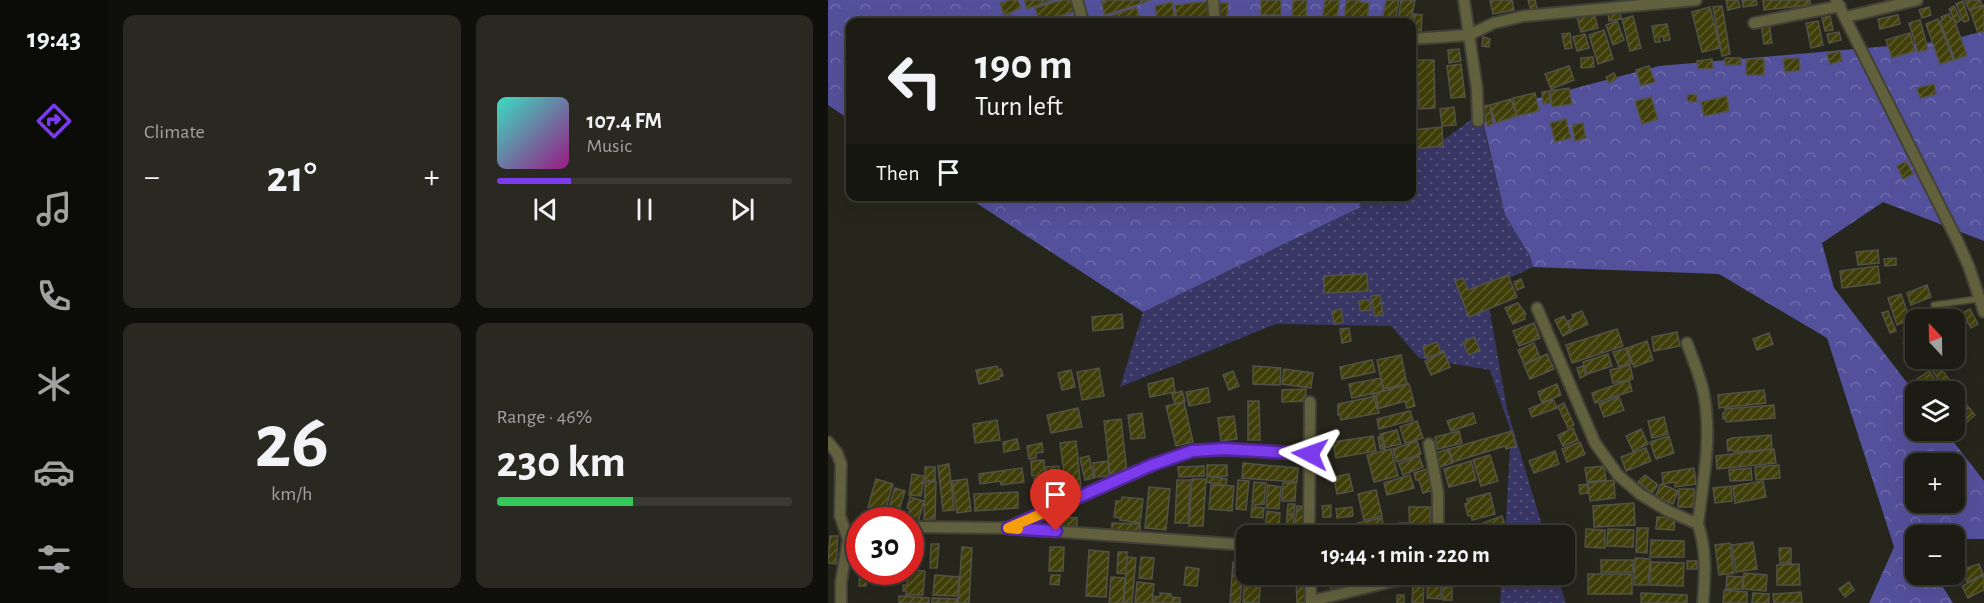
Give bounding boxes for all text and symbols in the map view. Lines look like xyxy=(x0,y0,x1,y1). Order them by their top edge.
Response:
text: 19:43 xyxy=(27,25,81,52)
icon: left xyxy=(876,42,954,120)
text: 190 m xyxy=(975,44,1073,86)
text: Turn left xyxy=(975,93,1063,120)
icon: directions xyxy=(33,100,75,142)
text: 107.4 FM xyxy=(587,110,662,132)
text: Climate xyxy=(144,122,205,142)
text: Music xyxy=(587,136,632,156)
text: 21° xyxy=(266,155,317,200)
icon: arrive xyxy=(932,156,965,189)
text: − xyxy=(144,161,160,194)
text: + xyxy=(424,161,440,194)
text: Then xyxy=(876,162,920,184)
icon: music xyxy=(33,188,75,230)
icon: previous xyxy=(529,193,562,226)
icon: pause xyxy=(628,193,661,226)
icon: next xyxy=(726,193,759,226)
icon: phone xyxy=(33,275,75,317)
north arrow xyxy=(1905,309,1965,369)
map controls xyxy=(1905,309,1965,585)
icon: climate xyxy=(33,363,75,405)
button: layers xyxy=(1905,381,1965,441)
text: 26 xyxy=(255,404,329,482)
text: Range · 46% xyxy=(497,407,592,427)
position arrow xyxy=(1278,422,1342,486)
text: 230 km xyxy=(497,440,626,485)
icon: car xyxy=(33,451,75,493)
button: + xyxy=(1905,453,1965,513)
pin xyxy=(1030,469,1081,531)
icon: arrive xyxy=(1039,478,1072,511)
text: km/h xyxy=(271,484,312,504)
speed limit sign: 30 xyxy=(846,507,924,585)
button: − xyxy=(1905,525,1965,585)
icon: filters xyxy=(33,538,75,580)
text: 19:44 · 1 min · 220 m xyxy=(1321,544,1490,566)

